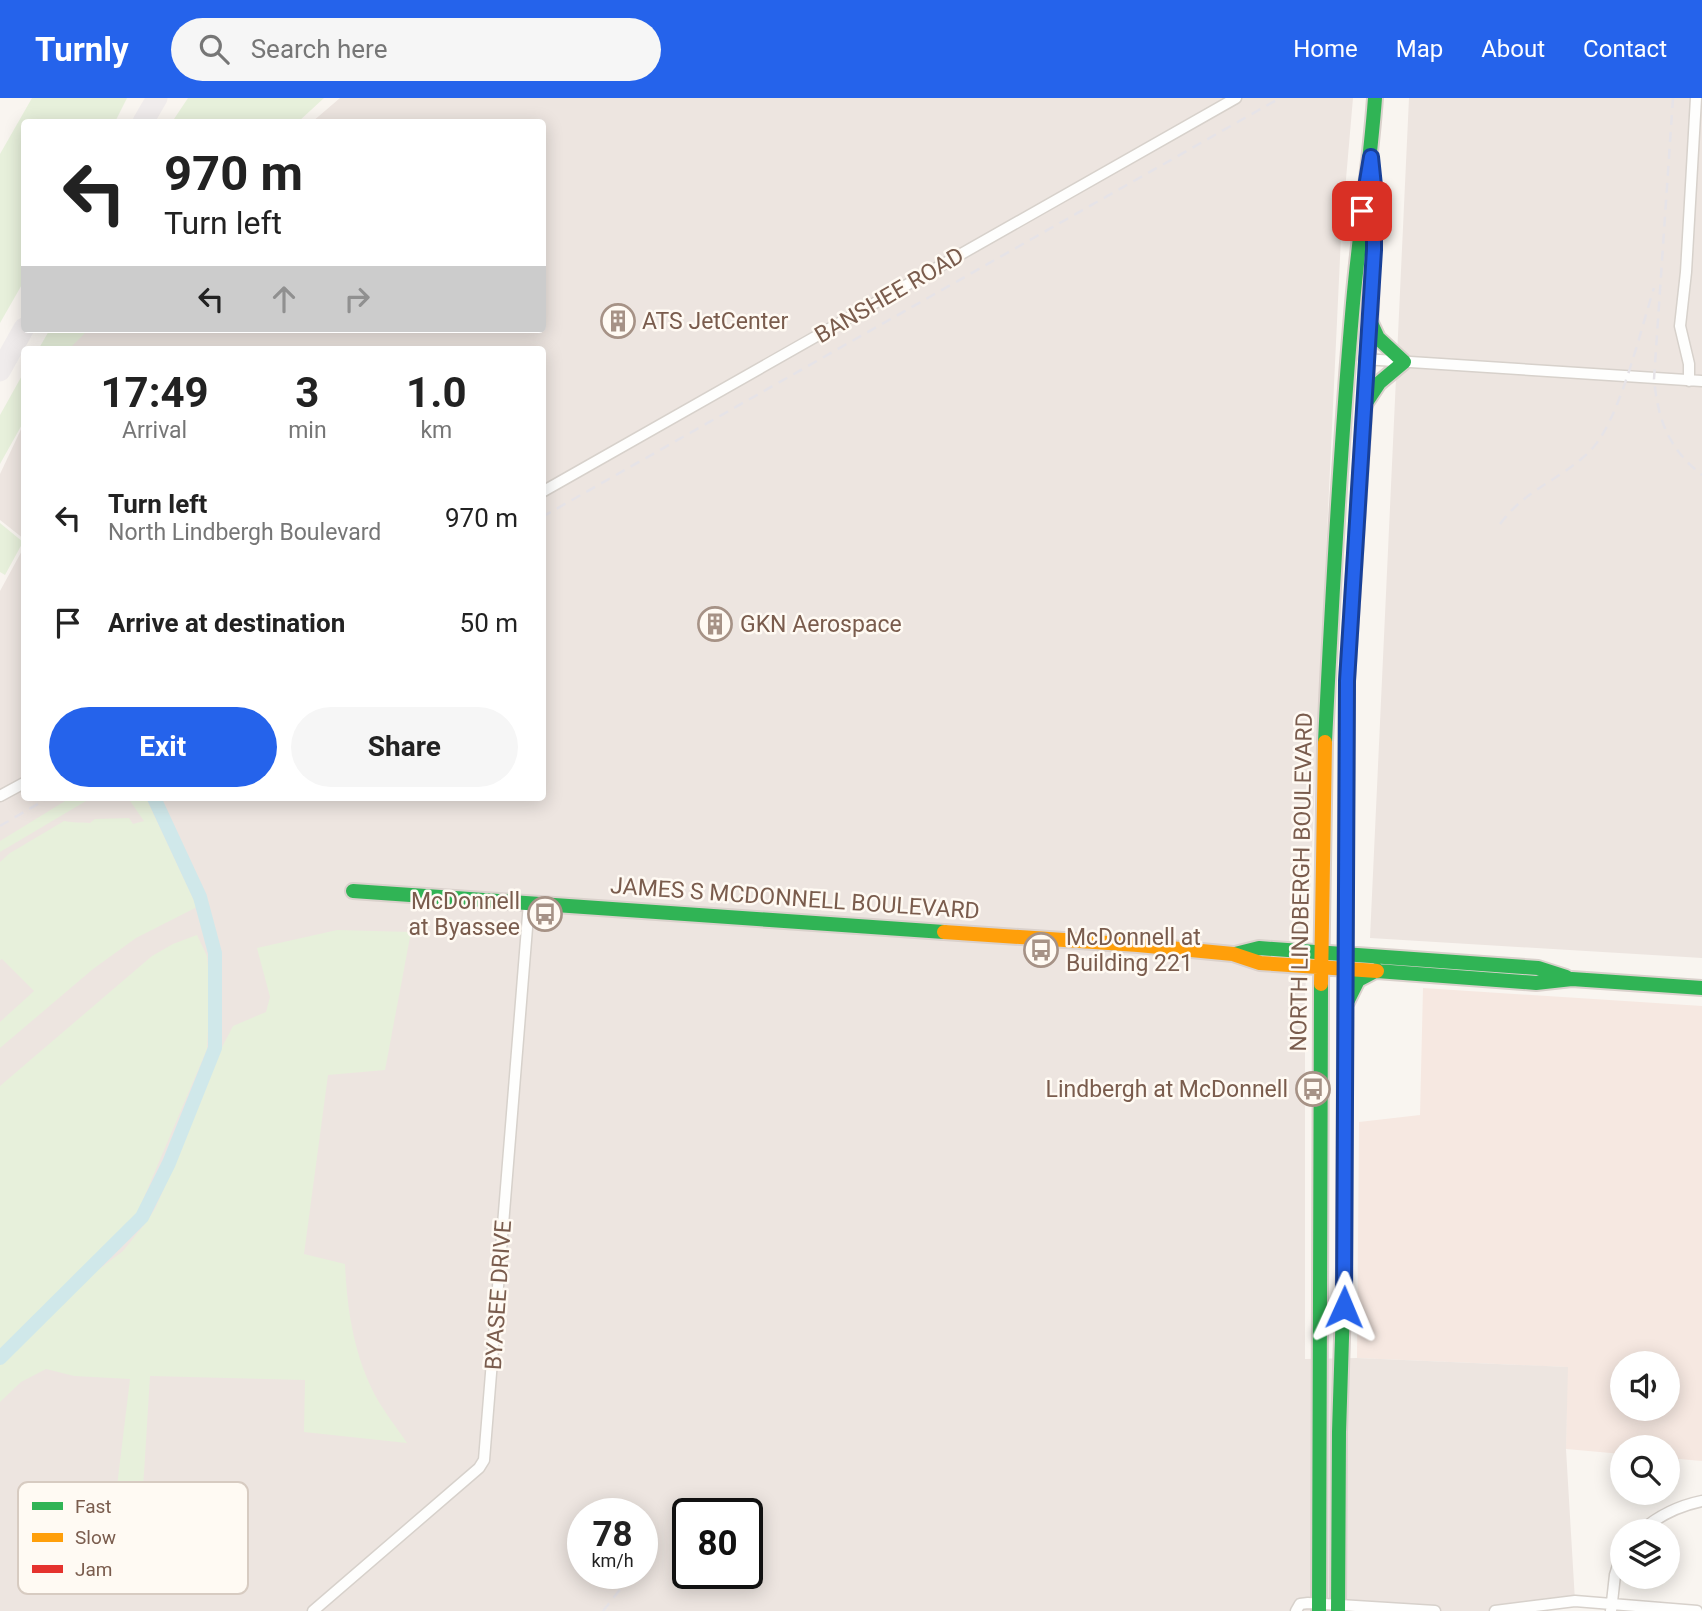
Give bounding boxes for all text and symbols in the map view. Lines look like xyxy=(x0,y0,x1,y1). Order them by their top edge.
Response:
search box xyxy=(171,18,661,81)
text: Turnly xyxy=(35,30,129,69)
icon: search xyxy=(195,30,233,68)
text: Search here xyxy=(251,34,387,64)
text: Home xyxy=(1293,35,1358,63)
text: Map xyxy=(1396,35,1443,63)
text: About xyxy=(1481,35,1545,63)
text: Contact xyxy=(1583,35,1667,63)
text: 970 m xyxy=(164,145,303,202)
icon: left xyxy=(49,147,140,238)
pin xyxy=(1332,181,1392,241)
icon: arrive xyxy=(1343,192,1381,230)
text: Turn left xyxy=(164,204,282,242)
street label: BANSHEE ROAD xyxy=(810,242,969,349)
icon: left xyxy=(192,280,230,318)
icon: ahead xyxy=(265,280,303,318)
icon: right xyxy=(338,280,376,318)
building icon: ATS JetCenter xyxy=(599,302,637,340)
place label: ATS JetCenter xyxy=(642,308,788,335)
text: 17:49 xyxy=(100,368,209,417)
text: 3 xyxy=(295,368,319,417)
text: 1.0 xyxy=(406,368,466,417)
text: Arrival xyxy=(122,417,187,444)
text: min xyxy=(288,417,327,444)
text: km xyxy=(420,417,452,444)
text: Turn left xyxy=(108,489,207,519)
icon: left xyxy=(49,499,87,537)
text: 970 m xyxy=(445,503,518,533)
text: North Lindbergh Boulevard xyxy=(108,519,381,546)
icon: arrive xyxy=(49,604,87,642)
building icon: GKN Aerospace xyxy=(696,605,734,643)
text: Arrive at destination xyxy=(108,608,345,638)
text: 50 m xyxy=(460,608,518,638)
place label: GKN Aerospace xyxy=(740,611,902,638)
button: Exit xyxy=(49,707,277,787)
button: Share xyxy=(291,707,518,787)
street label: NORTH LINDBERGH BOULEVARD xyxy=(1285,712,1318,1052)
street label: JAMES S MCDONNELL BOULEVARD xyxy=(609,872,981,925)
place label: McDonnell at Byassee xyxy=(409,888,520,941)
bus stop icon: McDonnell at Byassee xyxy=(526,895,564,933)
place label: McDonnell at Building 221 xyxy=(1066,924,1201,977)
bus stop icon: McDonnell at Building 221 xyxy=(1022,931,1060,969)
bus stop icon: Lindbergh at McDonnell xyxy=(1294,1070,1332,1108)
place label: Lindbergh at McDonnell xyxy=(1046,1076,1288,1103)
street label: BYASEE DRIVE xyxy=(480,1219,517,1371)
position arrow xyxy=(1307,1270,1381,1344)
map controls xyxy=(1610,1351,1680,1589)
button: sound xyxy=(1610,1351,1680,1421)
button: search xyxy=(1610,1435,1680,1505)
legend xyxy=(18,1482,248,1594)
text: Fast xyxy=(75,1495,112,1518)
speed limit sign: 80 xyxy=(672,1498,763,1589)
text: 78 xyxy=(592,1514,633,1555)
button: layers xyxy=(1610,1519,1680,1589)
text: Slow xyxy=(75,1526,116,1549)
text: km/h xyxy=(591,1550,634,1571)
text: Jam xyxy=(75,1558,112,1581)

